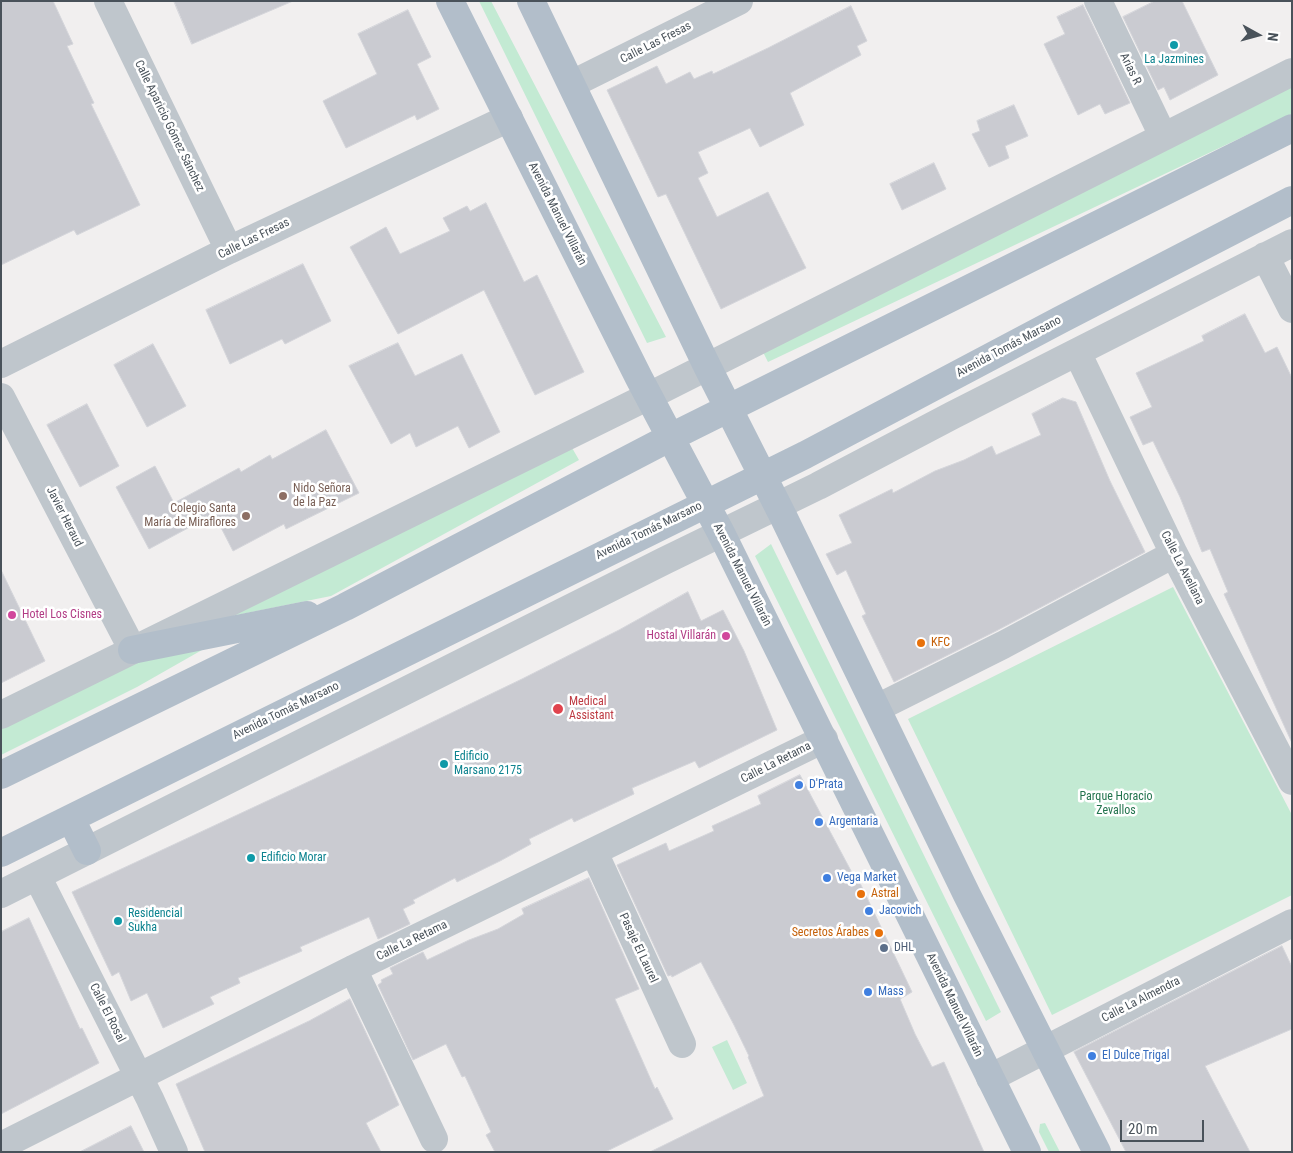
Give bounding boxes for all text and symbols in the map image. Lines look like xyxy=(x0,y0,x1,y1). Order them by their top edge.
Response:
north arrow xyxy=(1233,10,1283,60)
street label: Calle Las Fresas xyxy=(618,19,694,67)
text: N xyxy=(1264,32,1281,42)
marker: La Jazmines xyxy=(1168,39,1180,51)
street label: Arias R xyxy=(1116,51,1144,87)
place label: La Jazmines xyxy=(1144,53,1204,67)
street label: Calle Aparicio Gómez Sánchez xyxy=(131,58,207,194)
street label: Avenida Manuel Villarán xyxy=(525,160,589,268)
street label: Calle Las Fresas xyxy=(216,216,292,262)
street label: Avenida Tomás Marsano xyxy=(954,313,1064,381)
place label: Nido Señora de la Paz xyxy=(293,482,351,510)
street label: Javier Heraud xyxy=(43,485,85,549)
marker: Nido Señora de la Paz xyxy=(277,490,289,502)
street label: Avenida Tomás Marsano xyxy=(593,499,705,563)
place label: Colegio Santa María de Miraflores xyxy=(144,502,236,530)
marker: Colegio Santa María de Miraflores xyxy=(240,510,252,522)
street label: Avenida Manuel Villarán xyxy=(710,521,774,629)
street label: Calle La Avellana xyxy=(1157,529,1207,607)
place label: Hotel Los Cisnes xyxy=(22,608,102,622)
marker: Hotel Los Cisnes xyxy=(6,609,18,621)
place label: Hostal Villarán xyxy=(647,629,716,643)
marker: Hostal Villarán xyxy=(720,630,732,642)
place label: KFC xyxy=(931,636,950,650)
marker: KFC xyxy=(915,637,927,649)
street label: Avenida Tomás Marsano xyxy=(230,679,342,743)
place label: Medical Assistant xyxy=(569,695,614,723)
marker: Medical Assistant xyxy=(551,702,565,716)
street label: Calle La Retama xyxy=(739,739,813,787)
place label: Edificio Marsano 2175 xyxy=(454,750,522,778)
marker: Edificio Marsano 2175 xyxy=(438,758,450,770)
place label: D'Prata xyxy=(809,778,843,792)
marker: D'Prata xyxy=(793,779,805,791)
park label: Parque Horacio Zevallos xyxy=(1079,790,1153,818)
place label: Argentaria xyxy=(829,815,878,829)
marker: Argentaria xyxy=(813,816,825,828)
place label: Edificio Morar xyxy=(261,851,326,865)
marker: Edificio Morar xyxy=(245,852,257,864)
place label: Vega Market xyxy=(837,871,896,885)
marker: Vega Market xyxy=(821,872,833,884)
place label: Astral xyxy=(871,887,899,901)
marker: Astral xyxy=(855,888,867,900)
place label: Jacovich xyxy=(879,904,921,918)
marker: Jacovich xyxy=(863,905,875,917)
place label: Residencial Sukha xyxy=(128,907,182,935)
street label: Pasaje El Laurel xyxy=(616,911,660,985)
marker: Residencial Sukha xyxy=(112,915,124,927)
street label: Calle La Retama xyxy=(374,918,450,964)
place label: Secretos Árabes xyxy=(792,926,869,940)
marker: Secretos Árabes xyxy=(873,927,885,939)
place label: DHL xyxy=(894,941,914,955)
marker: DHL xyxy=(878,942,890,954)
street label: Avenida Manuel Villarán xyxy=(923,951,985,1059)
street label: Calle La Almendra xyxy=(1099,974,1183,1026)
street label: Calle El Rosal xyxy=(86,981,128,1045)
place label: Mass xyxy=(878,985,904,999)
marker: Mass xyxy=(862,986,874,998)
place label: El Dulce Trigal xyxy=(1102,1049,1169,1063)
marker: El Dulce Trigal xyxy=(1086,1050,1098,1062)
scale bar xyxy=(1123,1110,1207,1142)
text: 20 m xyxy=(1128,1120,1158,1138)

